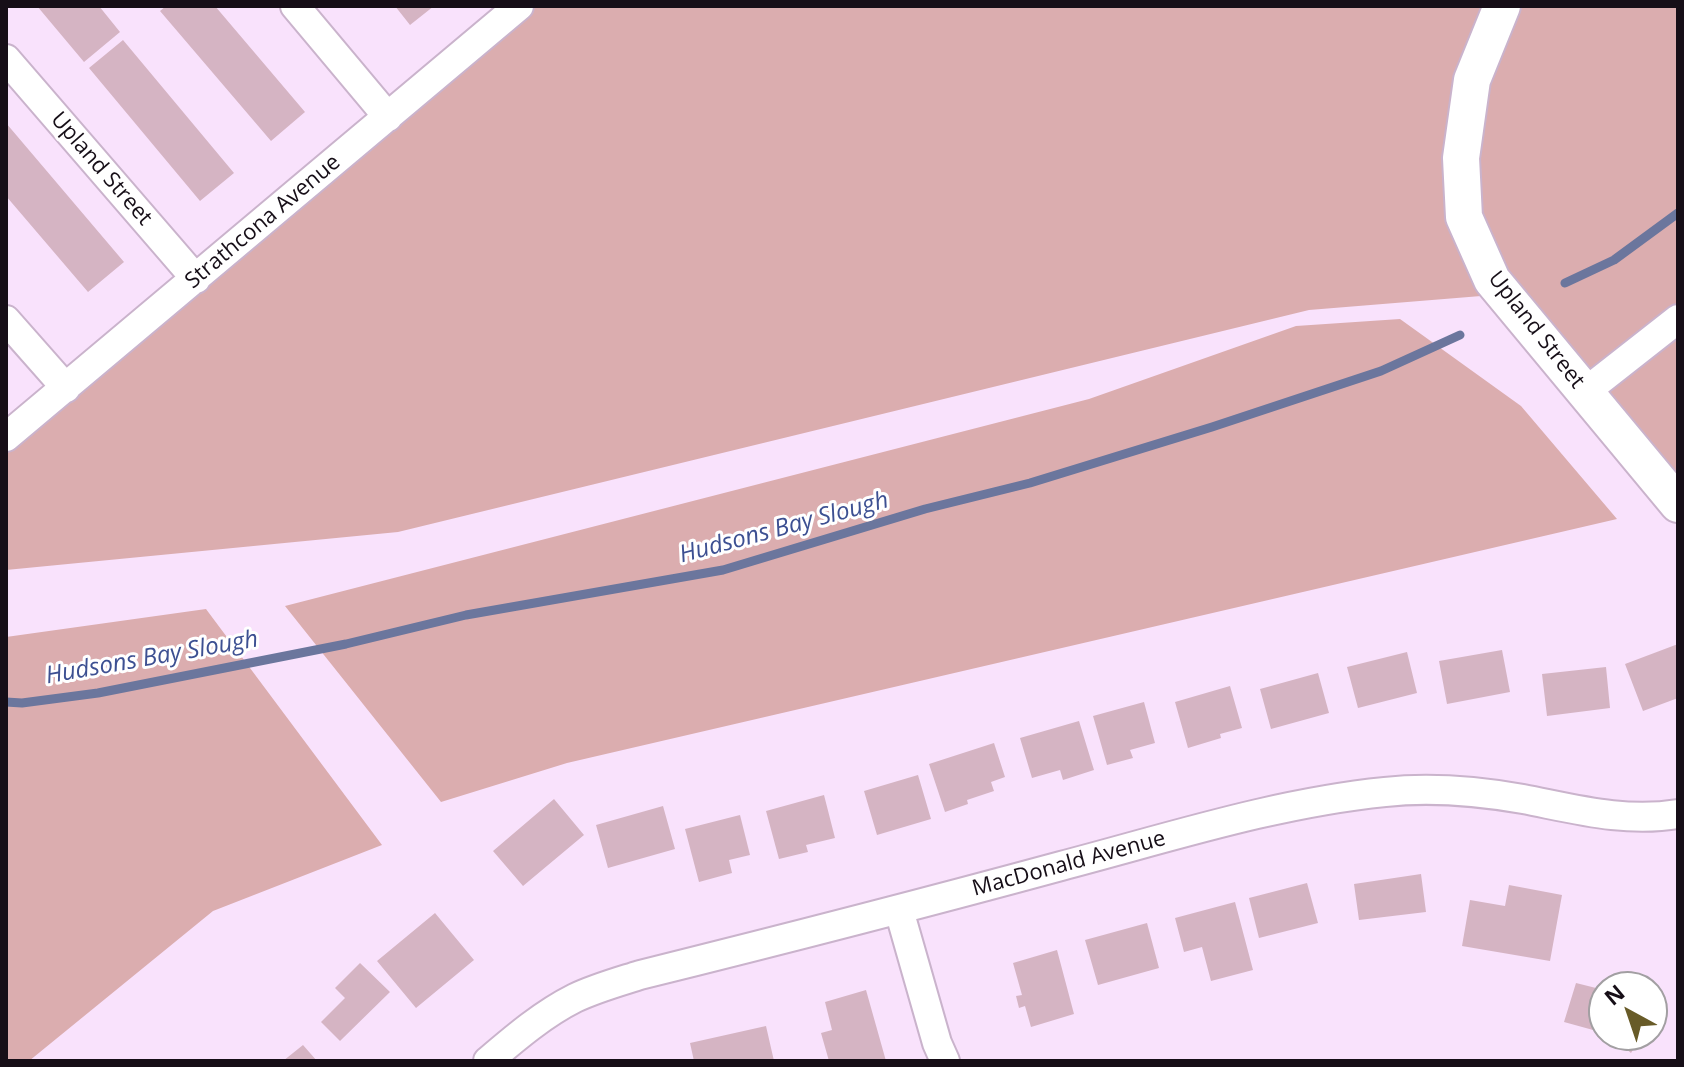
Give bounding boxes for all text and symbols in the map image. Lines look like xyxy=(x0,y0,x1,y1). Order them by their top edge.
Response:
street label: Upland Street xyxy=(45,107,157,231)
street label: Strathcona Avenue xyxy=(180,149,346,295)
street label: Upland Street xyxy=(1482,266,1590,394)
water label: Hudsons Bay Slough xyxy=(676,486,892,570)
water label: Hudsons Bay Slough xyxy=(43,625,261,691)
street label: MacDonald Avenue xyxy=(970,826,1168,902)
north arrow xyxy=(1588,971,1668,1051)
text: N xyxy=(1597,977,1630,1011)

